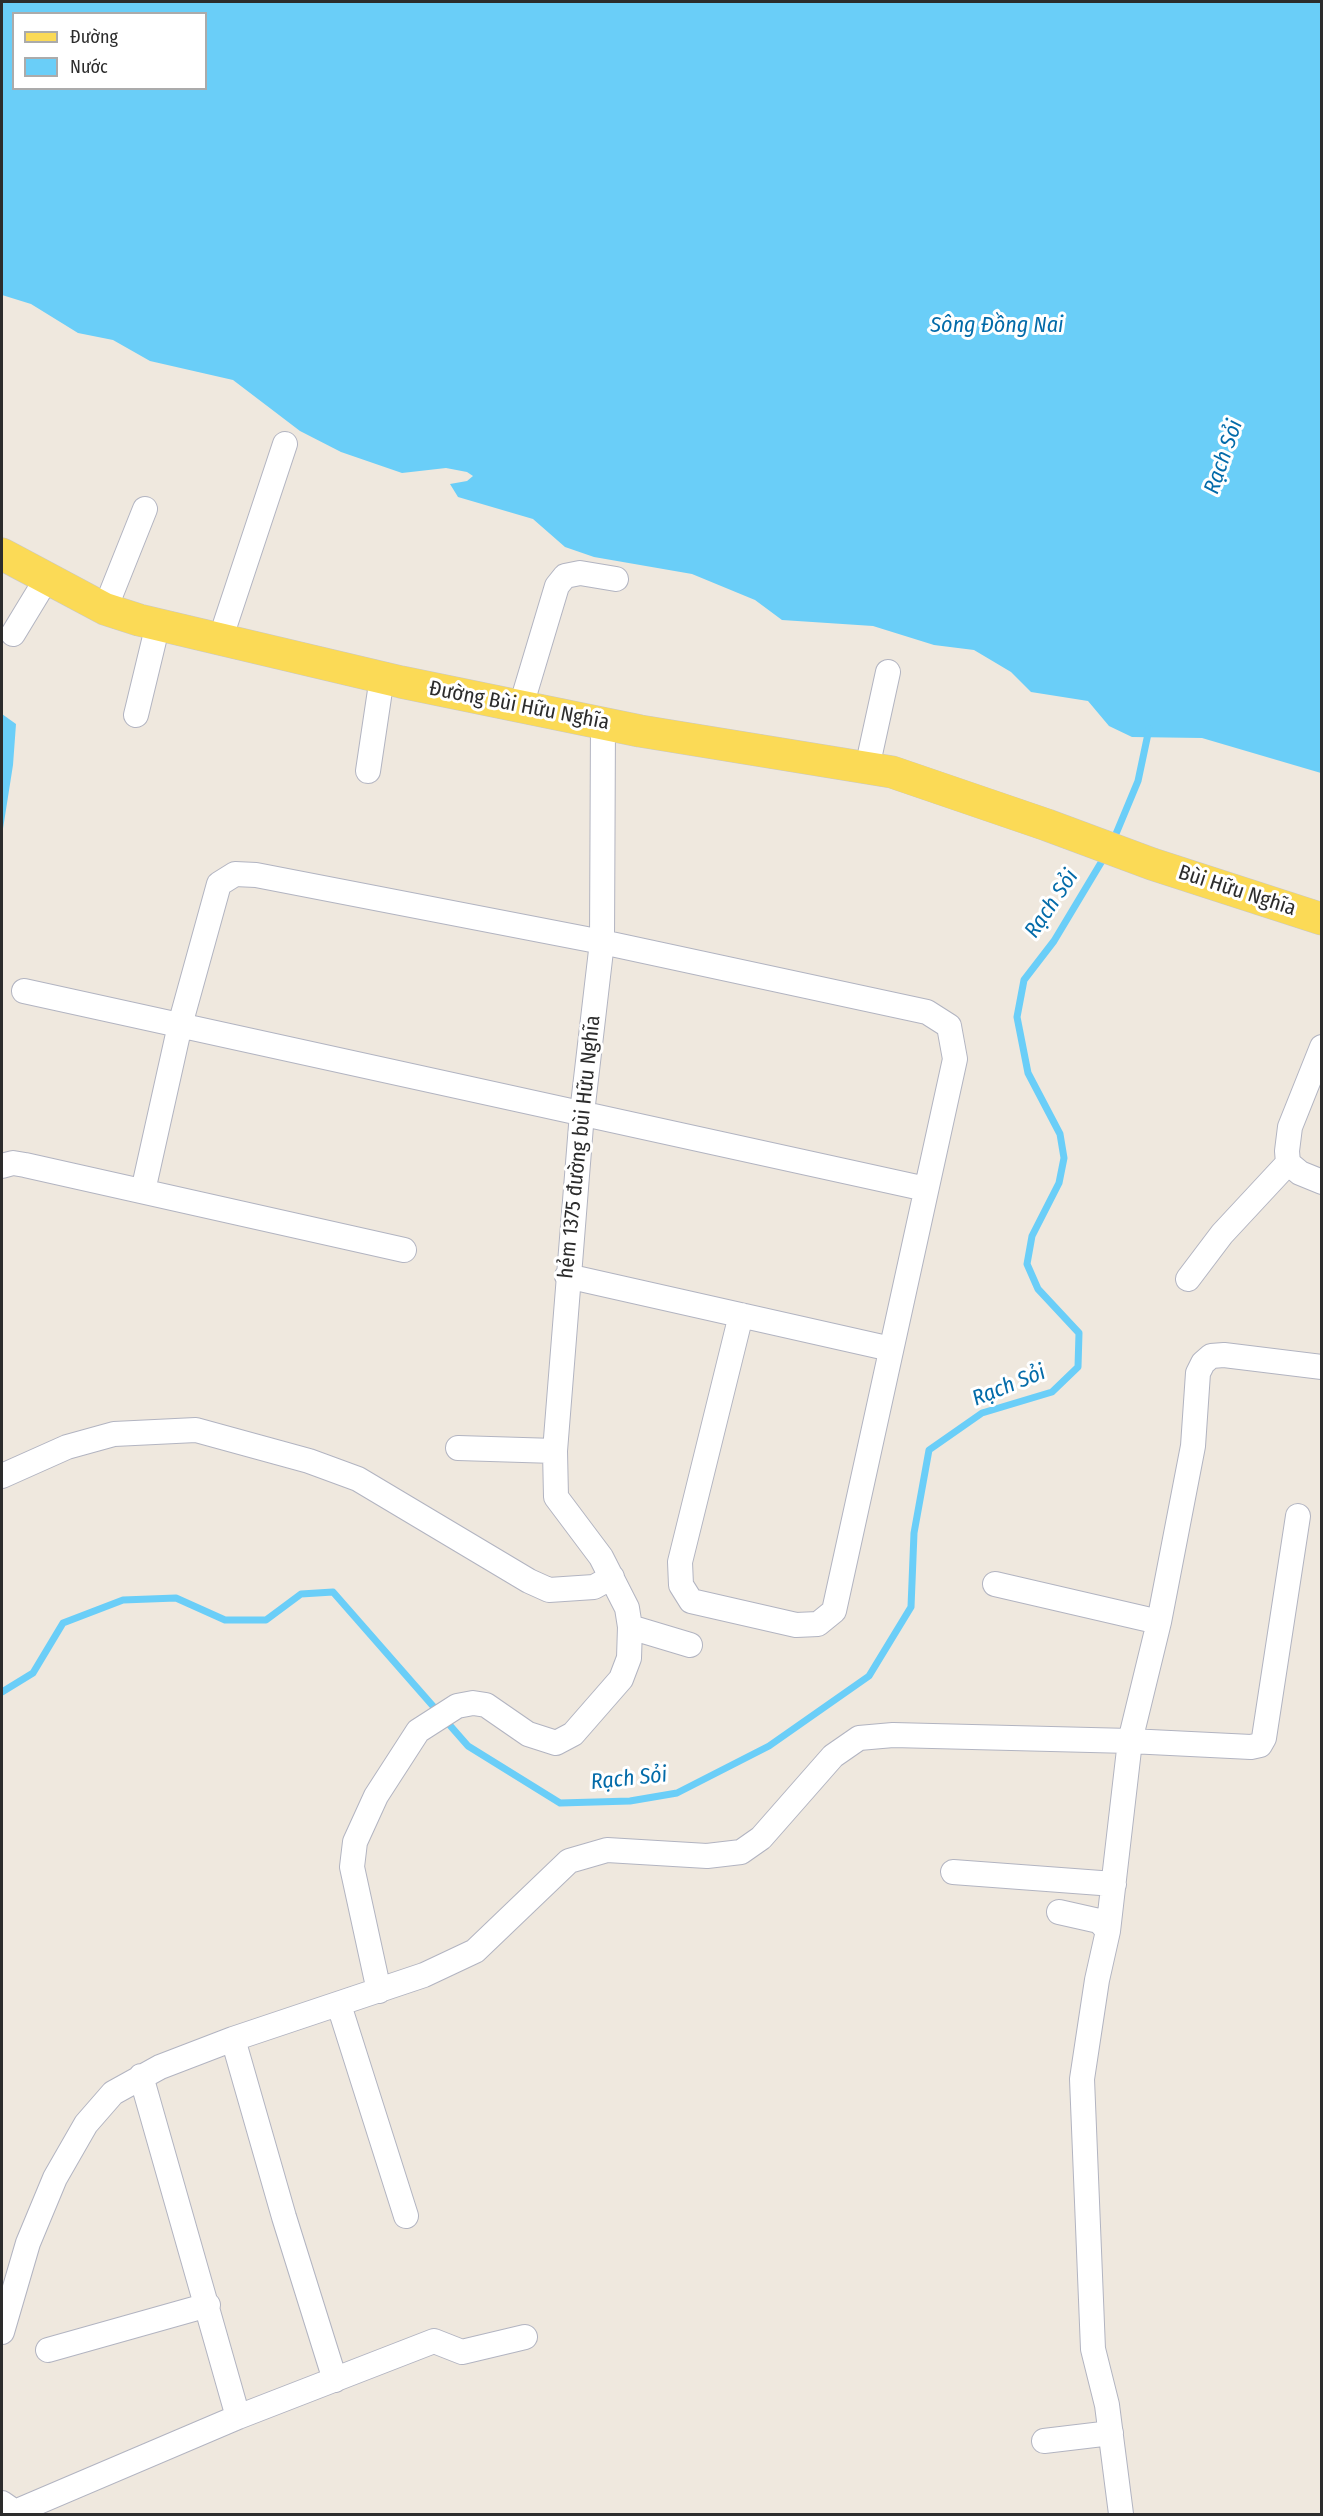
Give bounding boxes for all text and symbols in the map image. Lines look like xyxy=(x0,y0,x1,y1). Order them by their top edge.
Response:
legend xyxy=(12,12,207,90)
text: Đường xyxy=(70,26,118,48)
text: Nước xyxy=(70,56,108,78)
water label: Sông Đồng Nai xyxy=(930,313,1064,339)
water label: Rạch Sỏi xyxy=(1199,416,1249,498)
street label: Đường Bùi Hữu Nghĩa xyxy=(427,676,611,736)
street label: Bùi Hữu Nghĩa xyxy=(1175,860,1299,922)
water label: Rạch Sỏi xyxy=(1020,865,1084,943)
street label: hẻm 1375 đường bùi Hữu Nghĩa xyxy=(554,1014,606,1280)
water label: Rạch Sỏi xyxy=(968,1359,1050,1413)
water label: Rạch Sỏi xyxy=(589,1762,669,1796)

